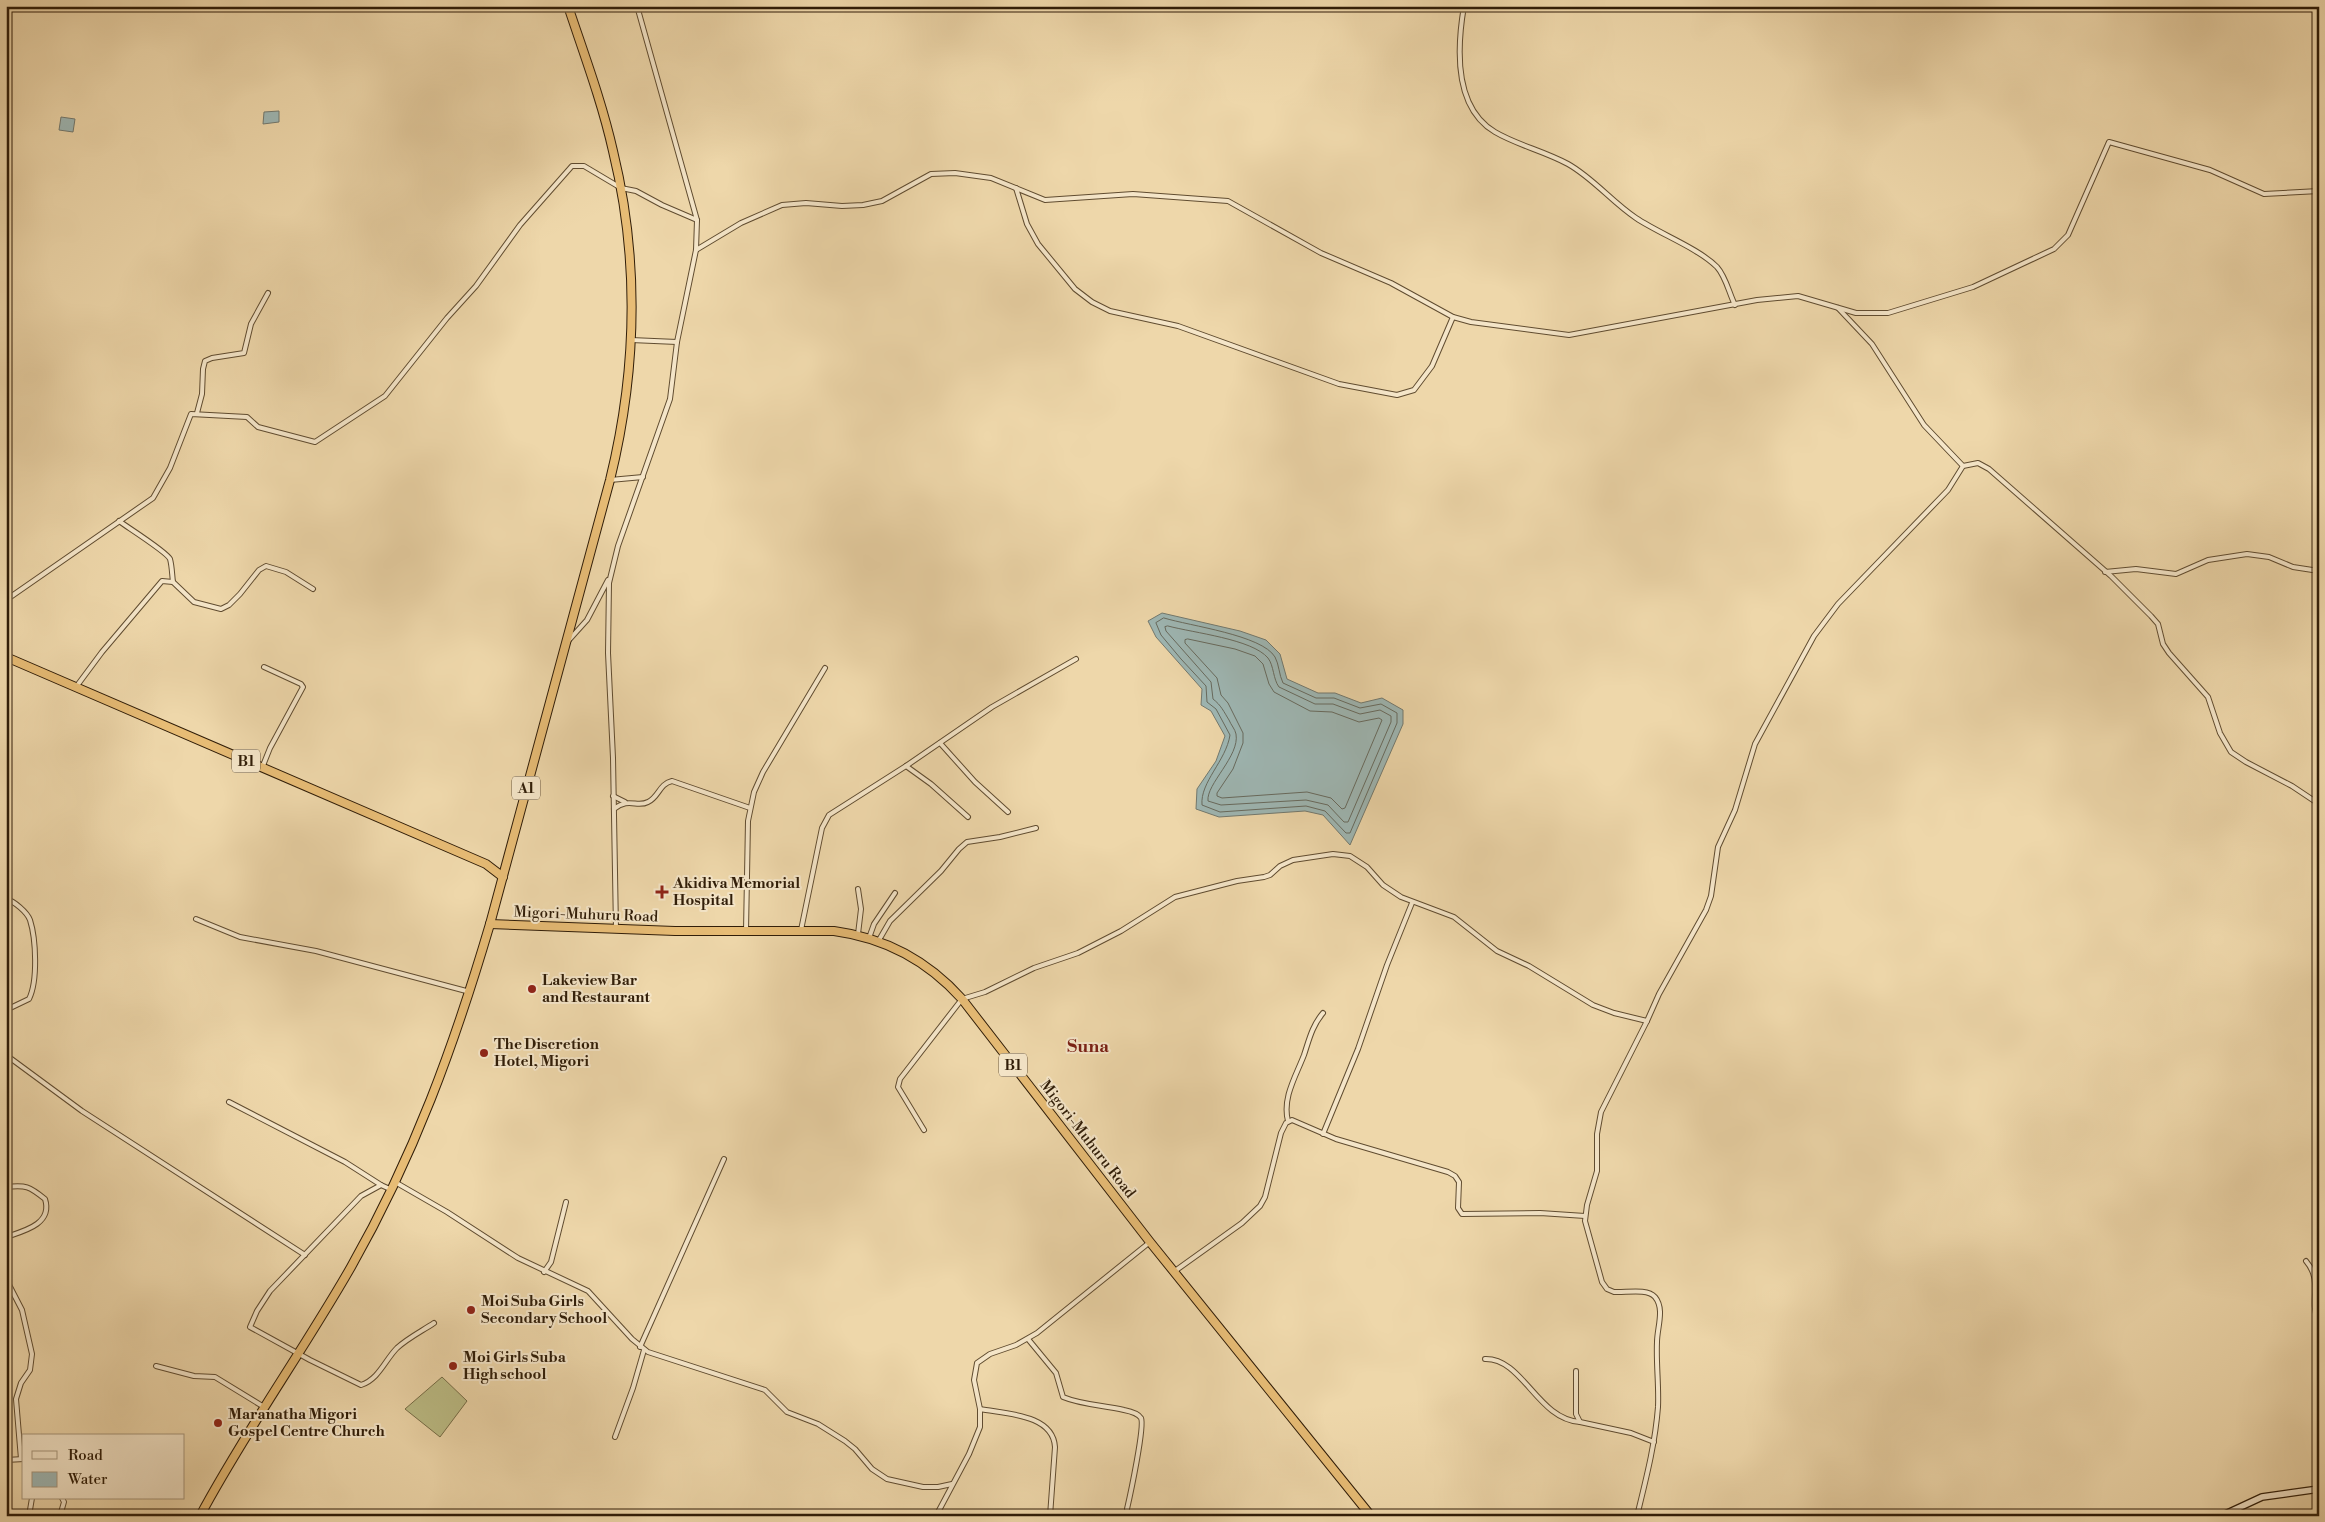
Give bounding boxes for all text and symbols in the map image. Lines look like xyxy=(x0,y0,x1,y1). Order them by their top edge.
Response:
road number: B1 xyxy=(232,749,260,772)
road number: A1 xyxy=(512,776,540,800)
place label: Akidiva Memorial Hospital xyxy=(672,874,800,910)
marker: Akidiva Memorial Hospital xyxy=(655,885,669,899)
street label: Migori-Muhuru Road xyxy=(513,902,659,927)
place label: Lakeview Bar and Restaurant xyxy=(542,971,651,1007)
marker: Lakeview Bar and Restaurant xyxy=(526,983,538,995)
place label: The Discretion Hotel, Migori xyxy=(494,1035,600,1071)
district label: Suna xyxy=(1067,1035,1109,1058)
marker: The Discretion Hotel, Migori xyxy=(478,1047,490,1059)
road number: B1 xyxy=(999,1054,1027,1076)
street label: Migori-Muhuru Road xyxy=(1036,1076,1140,1203)
place label: Moi Suba Girls Secondary School xyxy=(481,1292,607,1328)
marker: Moi Suba Girls Secondary School xyxy=(465,1304,477,1316)
place label: Moi Girls Suba High school xyxy=(463,1348,567,1384)
marker: Moi Girls Suba High school xyxy=(447,1360,459,1372)
place label: Maranatha Migori Gospel Centre Church xyxy=(228,1405,385,1441)
marker: Maranatha Migori Gospel Centre Church xyxy=(212,1417,224,1429)
legend xyxy=(22,1434,185,1500)
text: Road xyxy=(68,1446,103,1465)
text: Water xyxy=(67,1470,108,1489)

